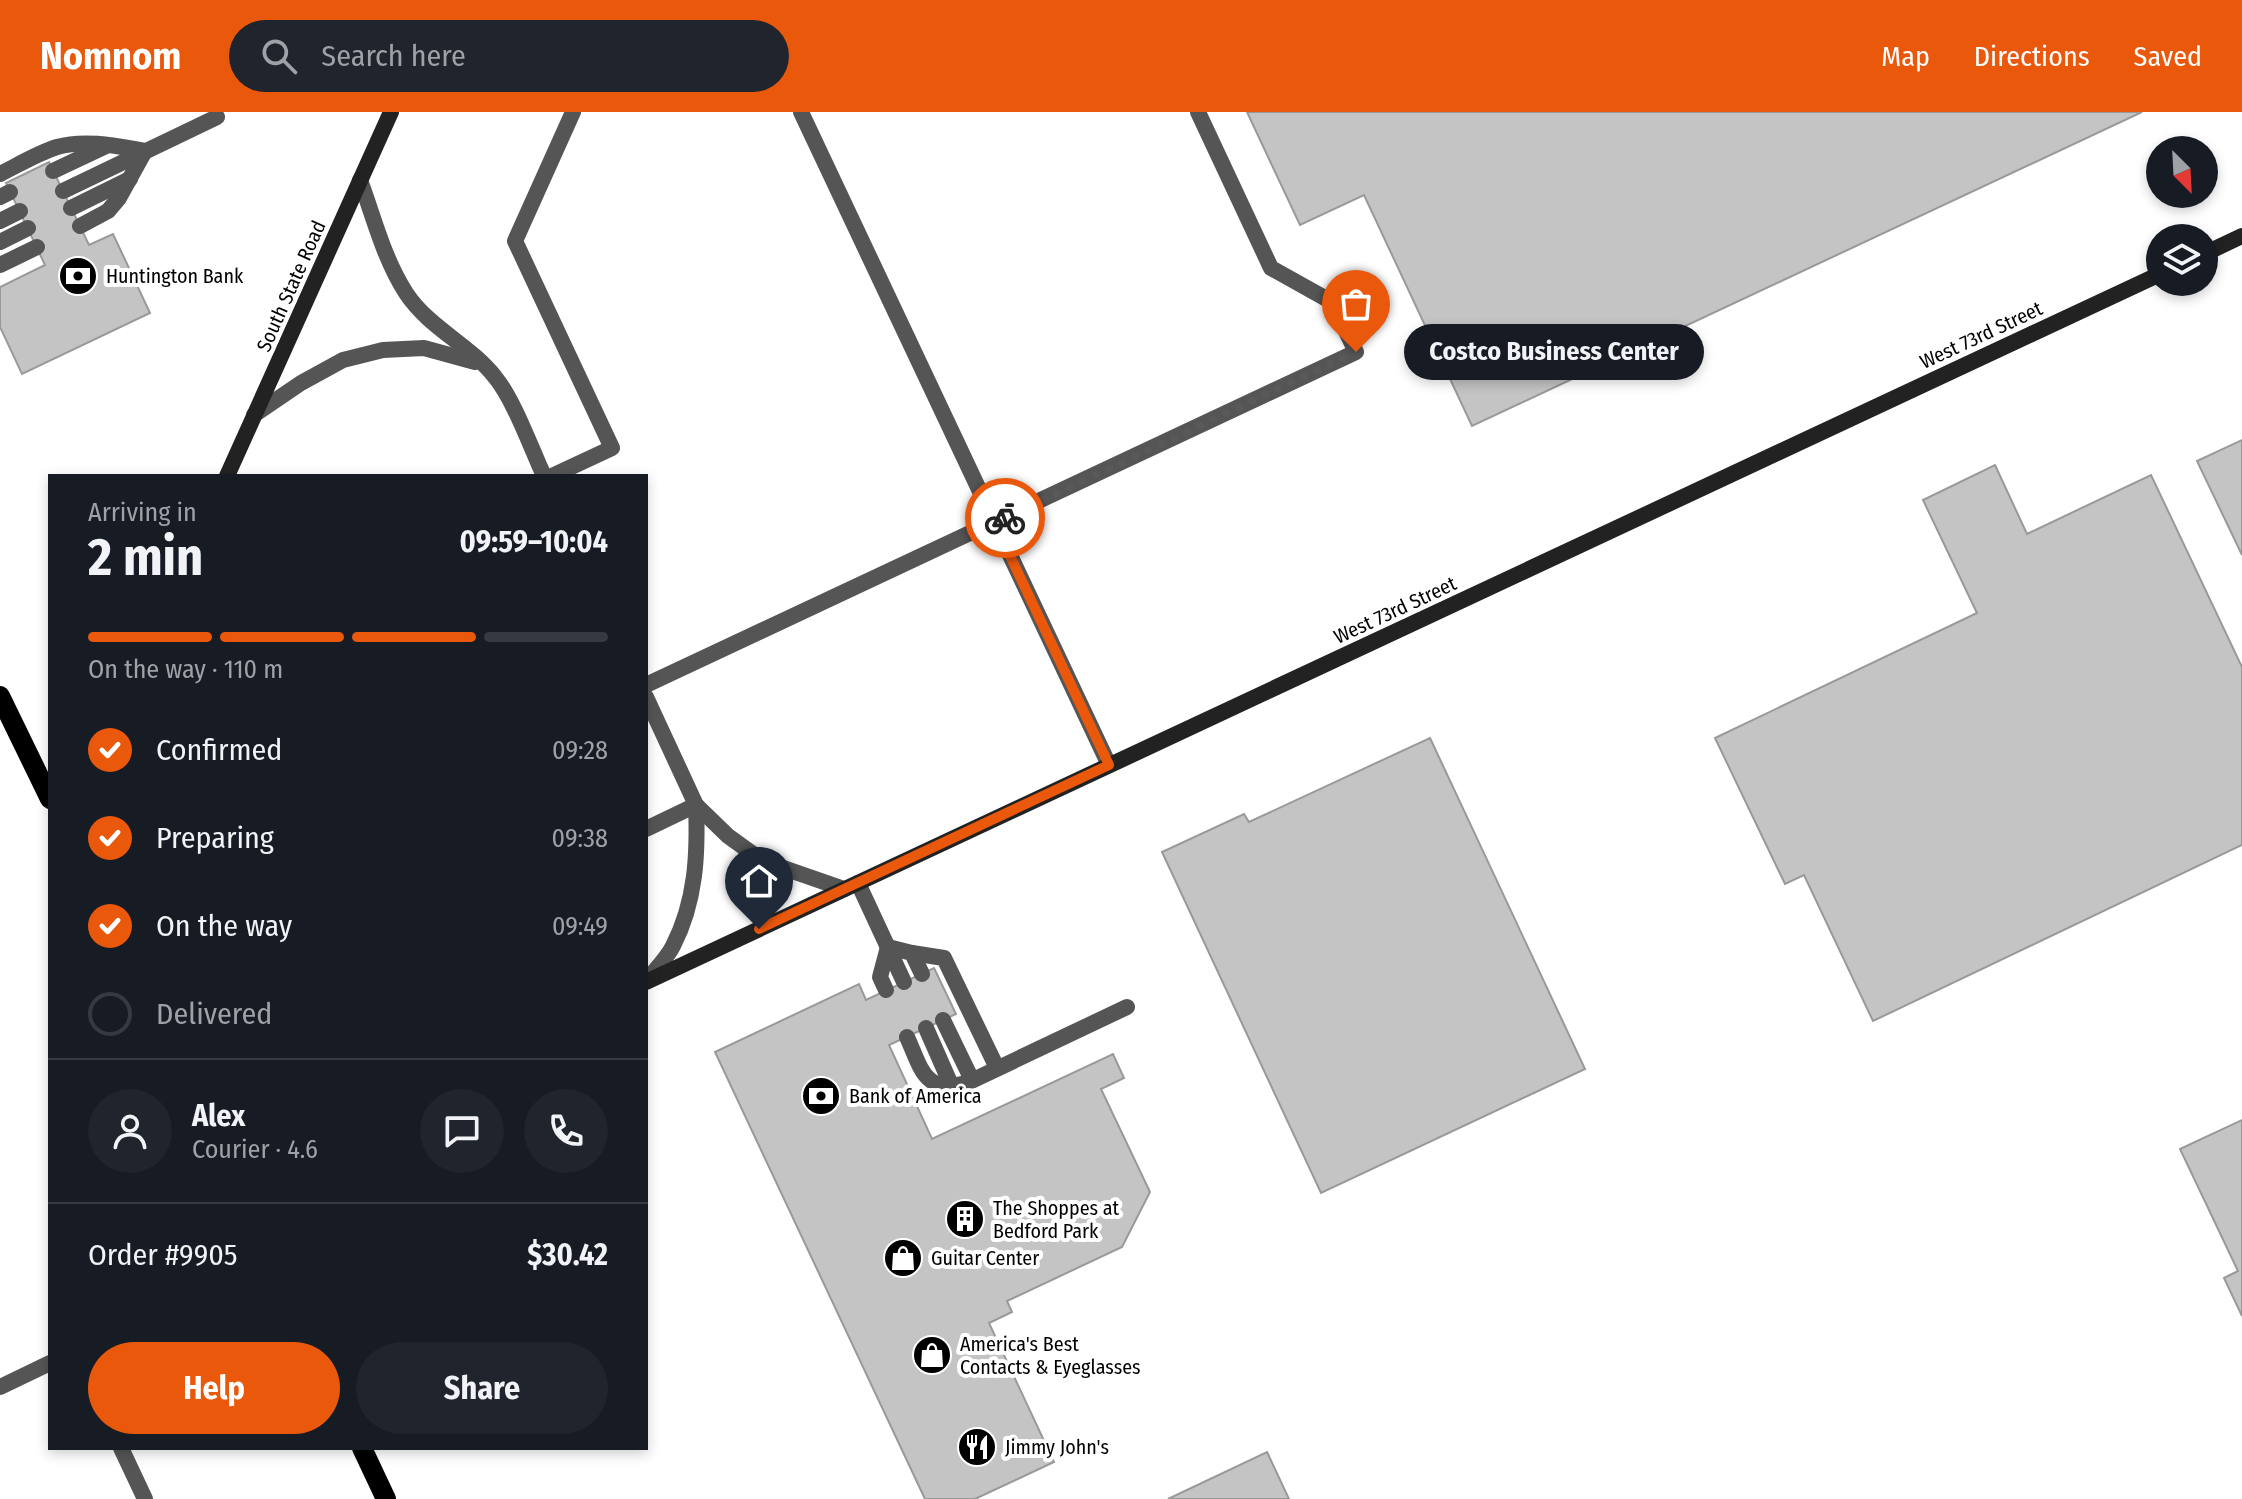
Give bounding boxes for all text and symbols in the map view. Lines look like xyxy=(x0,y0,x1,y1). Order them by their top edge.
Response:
search box xyxy=(229,20,789,92)
text: Nomnom xyxy=(40,33,181,79)
icon: search xyxy=(257,34,301,78)
text: Search here xyxy=(321,38,466,74)
text: Map xyxy=(1881,40,1930,73)
text: Directions xyxy=(1974,40,2090,73)
text: Saved xyxy=(2134,40,2202,73)
north arrow xyxy=(2146,136,2218,208)
map controls xyxy=(2146,136,2218,296)
street label: South State Road xyxy=(251,217,331,355)
button: layers xyxy=(2146,224,2218,296)
bank icon: Huntington Bank xyxy=(57,255,99,297)
place label: Huntington Bank xyxy=(106,264,244,288)
pin xyxy=(1322,270,1390,352)
icon: bag xyxy=(1334,282,1378,326)
street label: West 73rd Street xyxy=(1916,296,2046,374)
callout: Costco Business Center xyxy=(1404,324,1704,380)
text: Costco Business Center xyxy=(1429,336,1679,367)
courier xyxy=(965,478,1045,558)
icon: bike xyxy=(983,496,1027,540)
text: Arriving in xyxy=(88,497,197,528)
text: 09:59–10:04 xyxy=(460,524,608,560)
text: 2 min xyxy=(88,526,203,589)
street label: West 73rd Street xyxy=(1330,571,1460,649)
text: On the way · 110 m xyxy=(88,654,283,685)
icon: check xyxy=(88,728,132,772)
text: Confirmed xyxy=(156,732,282,768)
text: 09:28 xyxy=(552,735,608,766)
icon: check xyxy=(88,816,132,860)
text: Preparing xyxy=(156,820,274,856)
text: 09:38 xyxy=(552,823,608,854)
pin xyxy=(725,847,793,929)
icon: home xyxy=(737,859,781,903)
icon: check xyxy=(88,904,132,948)
text: On the way xyxy=(156,908,292,944)
text: 09:49 xyxy=(552,911,608,942)
text: Delivered xyxy=(156,996,272,1032)
bank icon: Bank of America xyxy=(800,1075,842,1117)
place label: Bank of America xyxy=(849,1084,982,1108)
button: person xyxy=(88,1089,172,1173)
button: chat xyxy=(420,1089,504,1173)
button: phone xyxy=(524,1089,608,1173)
text: Alex xyxy=(192,1098,245,1134)
text: Courier · 4.6 xyxy=(192,1134,318,1165)
place label: The Shoppes at Bedford Park xyxy=(993,1196,1120,1243)
building icon: The Shoppes at Bedford Park xyxy=(944,1198,986,1240)
text: Order #9905 xyxy=(88,1237,238,1273)
text: $30.42 xyxy=(527,1237,608,1273)
shop icon: Guitar Center xyxy=(882,1237,924,1279)
place label: Guitar Center xyxy=(931,1246,1039,1270)
place label: America's Best Contacts & Eyeglasses xyxy=(960,1332,1141,1379)
shop icon: America's Best Contacts & Eyeglasses xyxy=(911,1334,953,1376)
button: Help xyxy=(88,1342,340,1434)
button: Share xyxy=(356,1342,608,1434)
restaurant icon: Jimmy John's xyxy=(956,1426,998,1468)
place label: Jimmy John's xyxy=(1005,1435,1109,1459)

